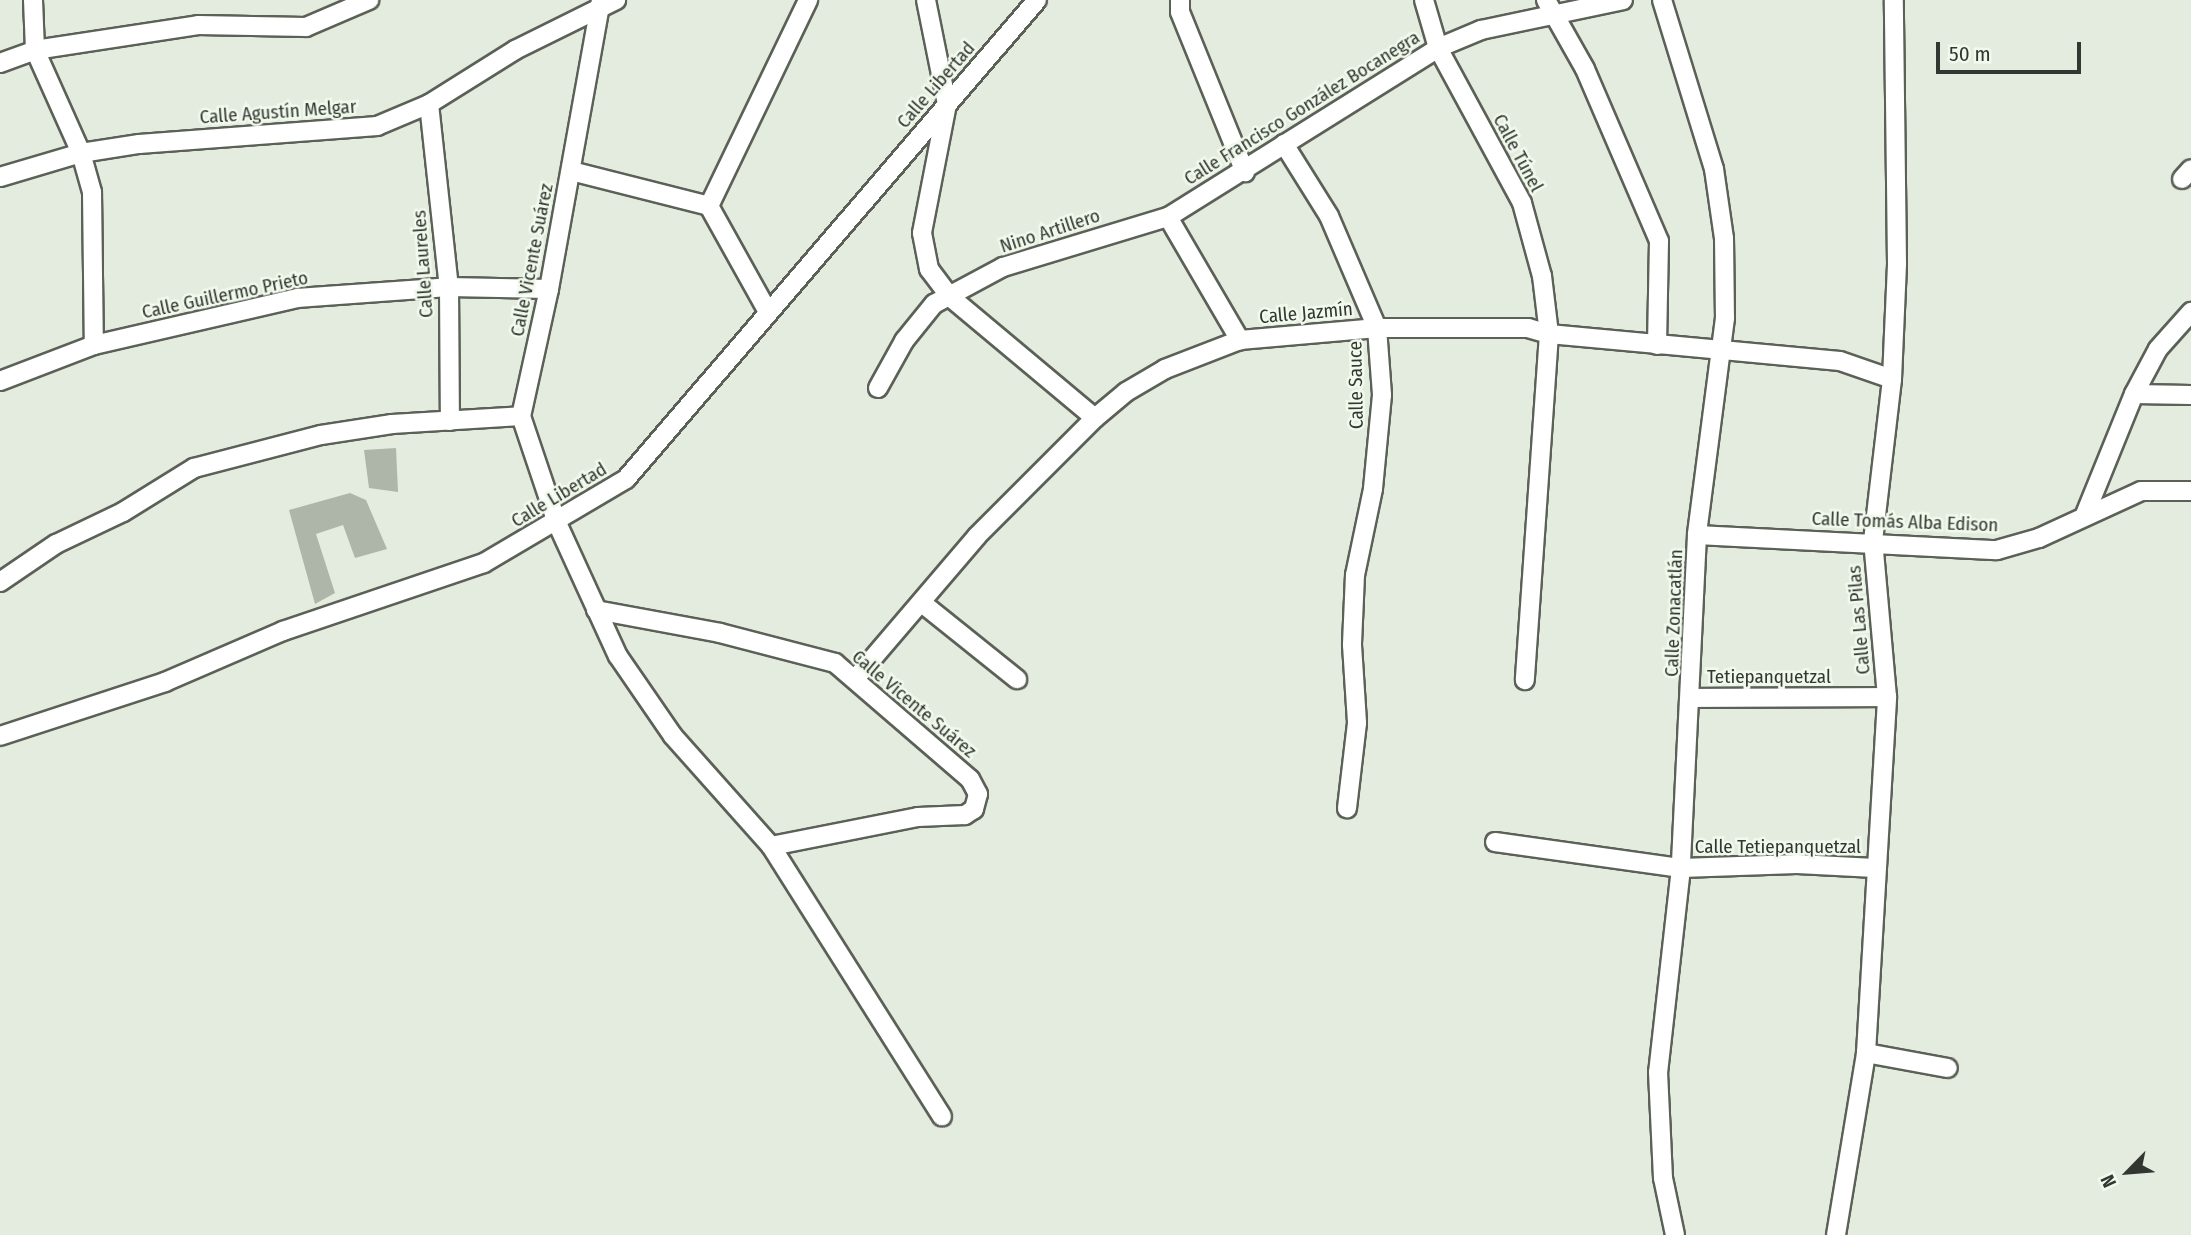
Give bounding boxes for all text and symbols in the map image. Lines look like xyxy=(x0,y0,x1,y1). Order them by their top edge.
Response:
street label: Calle Francisco González Bocanegra xyxy=(1180,26,1424,190)
scale bar xyxy=(1939,28,2084,72)
street label: Calle Libertad xyxy=(892,37,980,133)
text: 50 m xyxy=(1949,41,1991,67)
street label: Calle Agustín Melgar xyxy=(199,95,357,129)
street label: Calle Túnel xyxy=(1488,110,1548,196)
street label: Calle Vicente Suárez xyxy=(506,182,558,338)
street label: Nino Artillero xyxy=(997,204,1103,258)
street label: Calle Laureles xyxy=(408,209,438,319)
street label: Calle Guillermo Prieto xyxy=(140,266,310,324)
street label: Calle Jazmín xyxy=(1258,298,1354,328)
street label: Calle Sauce xyxy=(1344,341,1368,429)
street label: Calle Libertad xyxy=(507,458,611,532)
street label: Calle Tomás Alba Edison xyxy=(1811,507,1999,537)
street label: Calle Zonacatlán xyxy=(1660,549,1688,677)
street label: Calle Las Pilas xyxy=(1843,565,1875,675)
street label: Calle Vicente Suárez xyxy=(847,645,981,763)
street label: Tetiepanquetzal xyxy=(1707,666,1831,688)
street label: Calle Tetiepanquetzal xyxy=(1695,836,1861,858)
north arrow xyxy=(2093,1137,2163,1207)
text: N xyxy=(2096,1171,2121,1191)

